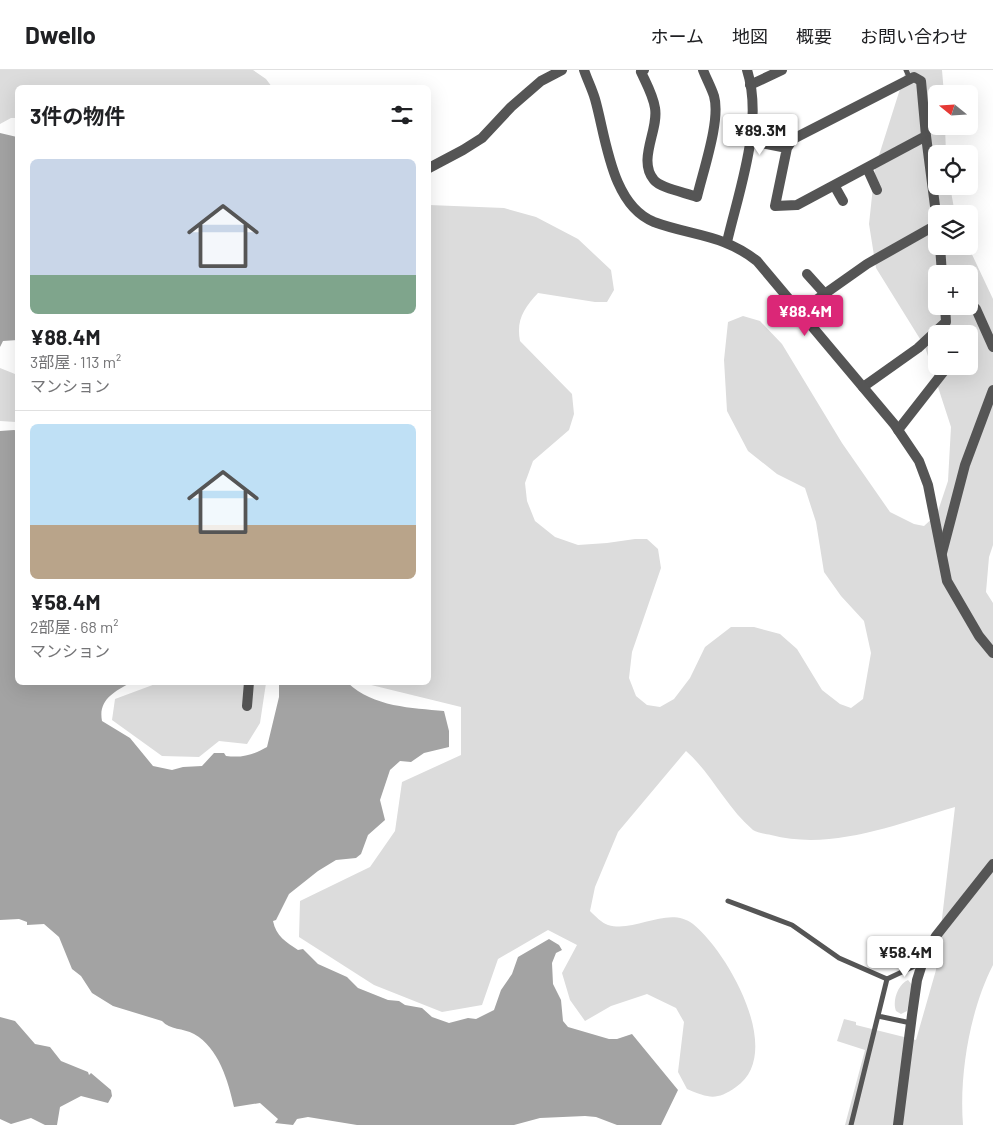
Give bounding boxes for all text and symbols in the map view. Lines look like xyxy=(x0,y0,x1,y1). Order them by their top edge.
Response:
text: Dwello xyxy=(25,20,96,49)
text: ホーム xyxy=(651,25,704,47)
text: 地図 xyxy=(732,25,768,47)
text: 概要 xyxy=(796,25,832,47)
text: お問い合わせ xyxy=(860,25,968,47)
north arrow xyxy=(928,85,978,135)
map controls xyxy=(928,85,978,375)
icon: filters xyxy=(388,101,416,129)
text: 3件の物件 xyxy=(30,103,125,128)
pin: ¥89.3M xyxy=(719,114,801,156)
text: ¥89.3M xyxy=(734,120,786,139)
button: locate xyxy=(928,145,978,195)
icon: home xyxy=(178,191,268,281)
button: layers xyxy=(928,205,978,255)
button: + xyxy=(928,265,978,315)
pin: ¥88.4M xyxy=(764,294,846,337)
text: ¥88.4M xyxy=(778,301,832,320)
text: ¥88.4M xyxy=(30,324,101,349)
button: − xyxy=(928,325,978,375)
text: 3部屋 · 113 m² xyxy=(30,352,121,371)
text: マンション xyxy=(30,376,110,395)
icon: home xyxy=(178,457,268,547)
text: ¥58.4M xyxy=(30,589,100,614)
text: 2部屋 · 68 m² xyxy=(30,617,119,636)
text: マンション xyxy=(30,641,110,660)
pin: ¥58.4M xyxy=(864,936,946,978)
text: ¥58.4M xyxy=(878,942,932,961)

